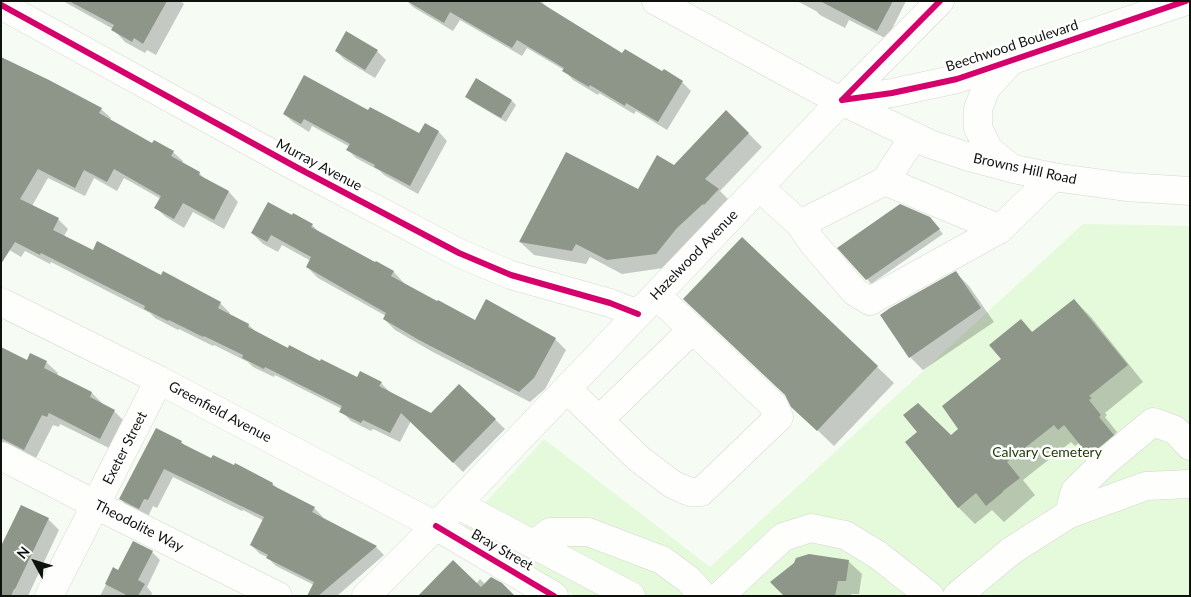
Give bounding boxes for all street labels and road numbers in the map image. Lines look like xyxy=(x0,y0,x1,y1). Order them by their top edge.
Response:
street label: Beechwood Boulevard xyxy=(944,17,1080,75)
street label: Murray Avenue xyxy=(273,135,365,195)
street label: Browns Hill Road xyxy=(972,150,1078,188)
street label: Hazelwood Avenue xyxy=(647,206,741,304)
street label: Greenfield Avenue xyxy=(166,378,274,446)
street label: Exeter Street xyxy=(99,409,151,487)
street label: Theodolite Way xyxy=(92,496,186,556)
street label: Bray Street xyxy=(468,526,536,574)

